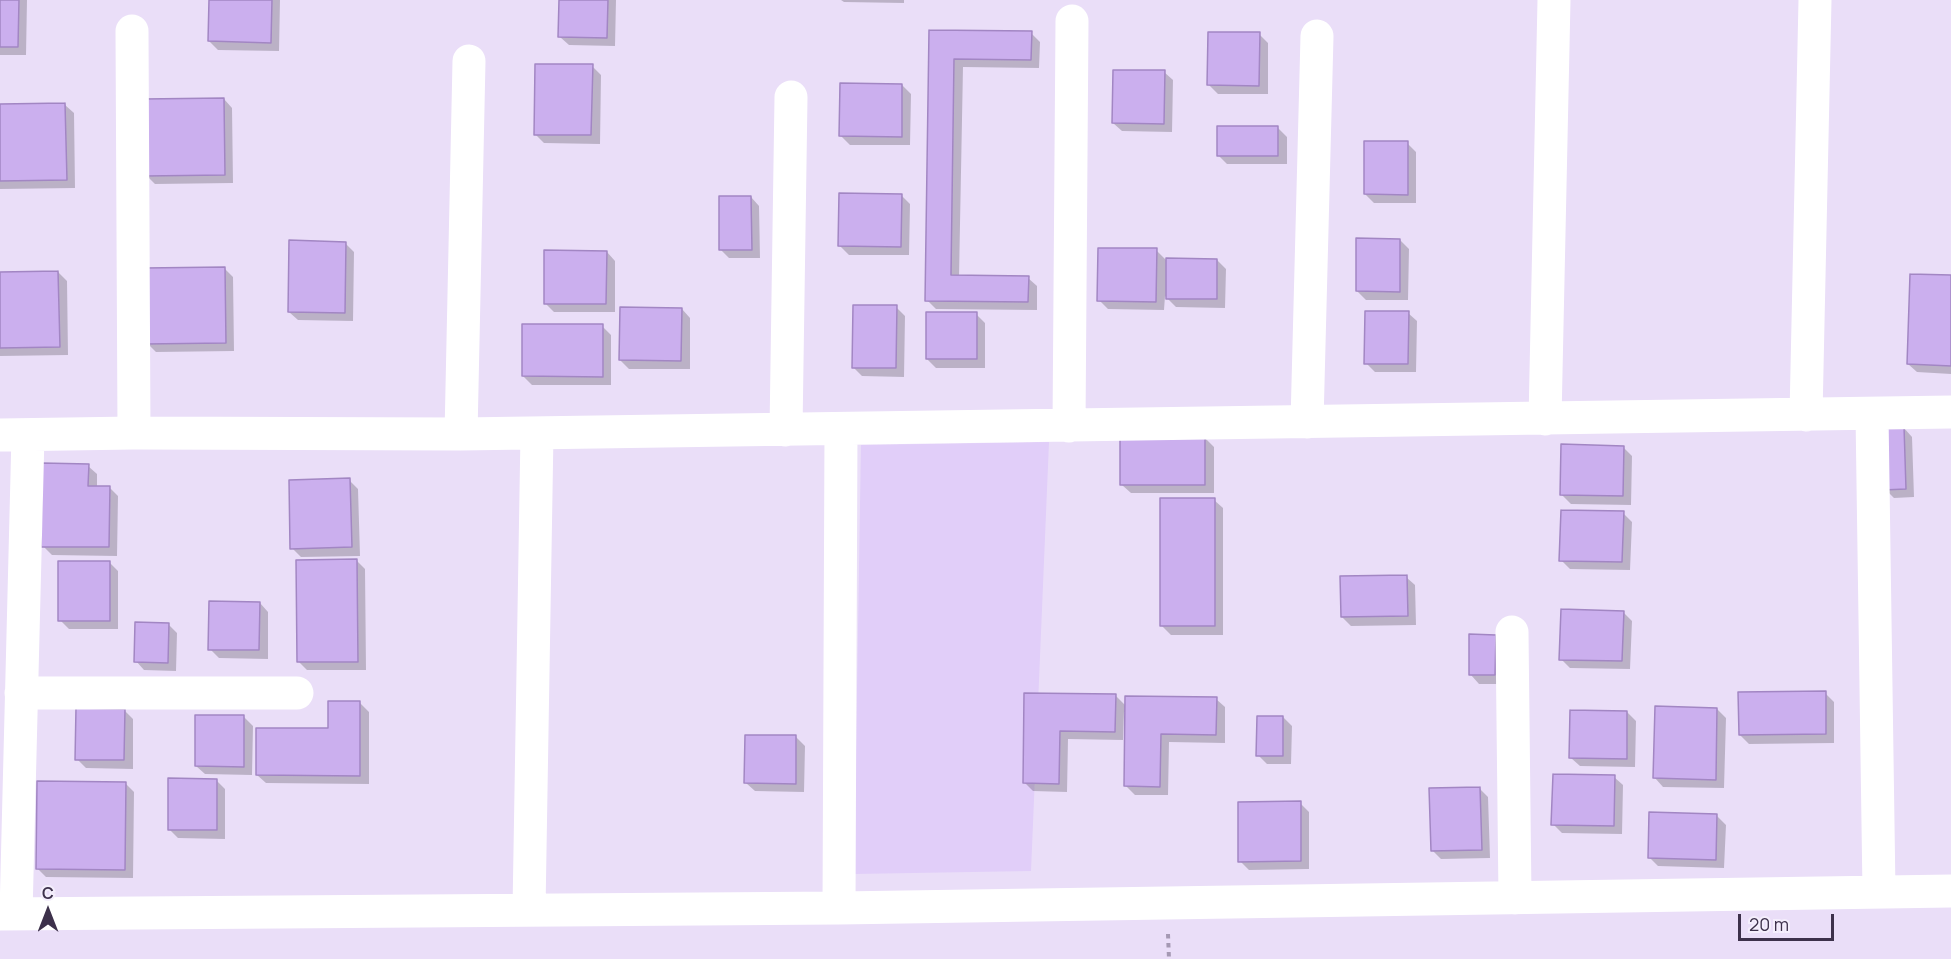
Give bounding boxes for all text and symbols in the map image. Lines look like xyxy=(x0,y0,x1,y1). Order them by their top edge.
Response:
north arrow xyxy=(18,881,78,941)
text: С xyxy=(42,882,54,904)
scale bar xyxy=(1741,902,1837,940)
text: 20 m xyxy=(1749,912,1789,936)

